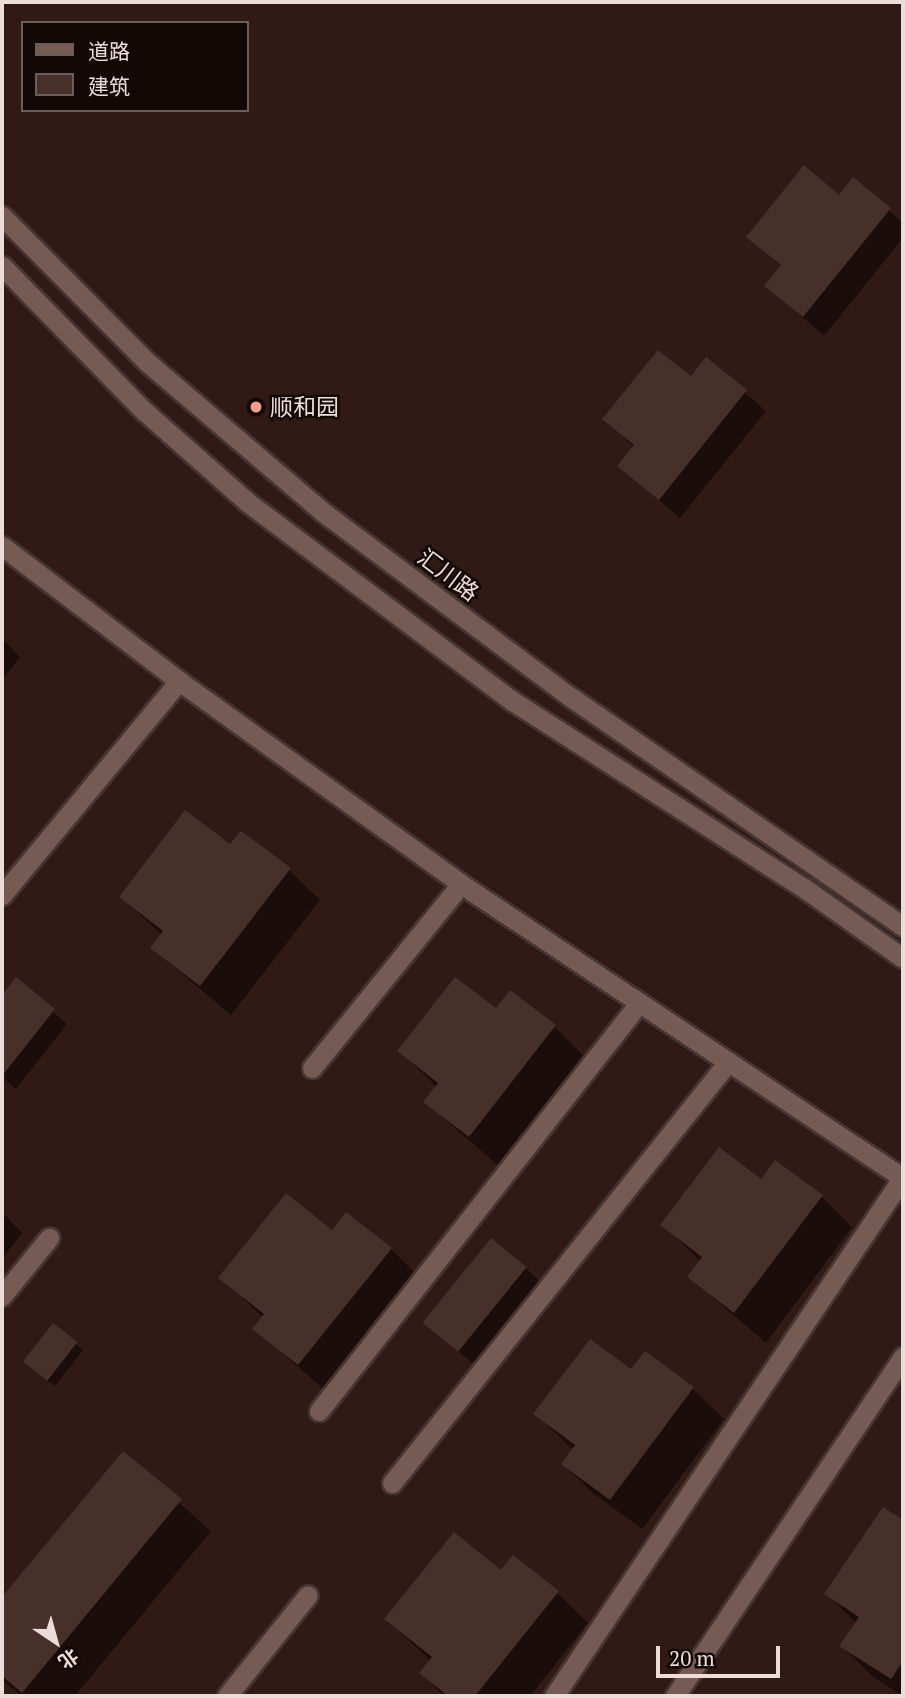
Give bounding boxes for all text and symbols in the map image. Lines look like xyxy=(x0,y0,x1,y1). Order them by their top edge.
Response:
legend xyxy=(21,21,248,112)
text: 道路 xyxy=(88,37,130,65)
text: 建筑 xyxy=(88,72,130,100)
place label: 顺和园 xyxy=(270,393,339,421)
marker: 顺和园 xyxy=(248,399,264,415)
street label: 汇川路 xyxy=(412,543,484,607)
north arrow xyxy=(21,1607,91,1677)
scale bar xyxy=(660,1632,784,1676)
text: 北 xyxy=(54,1644,84,1675)
text: 20 m xyxy=(669,1644,715,1672)

